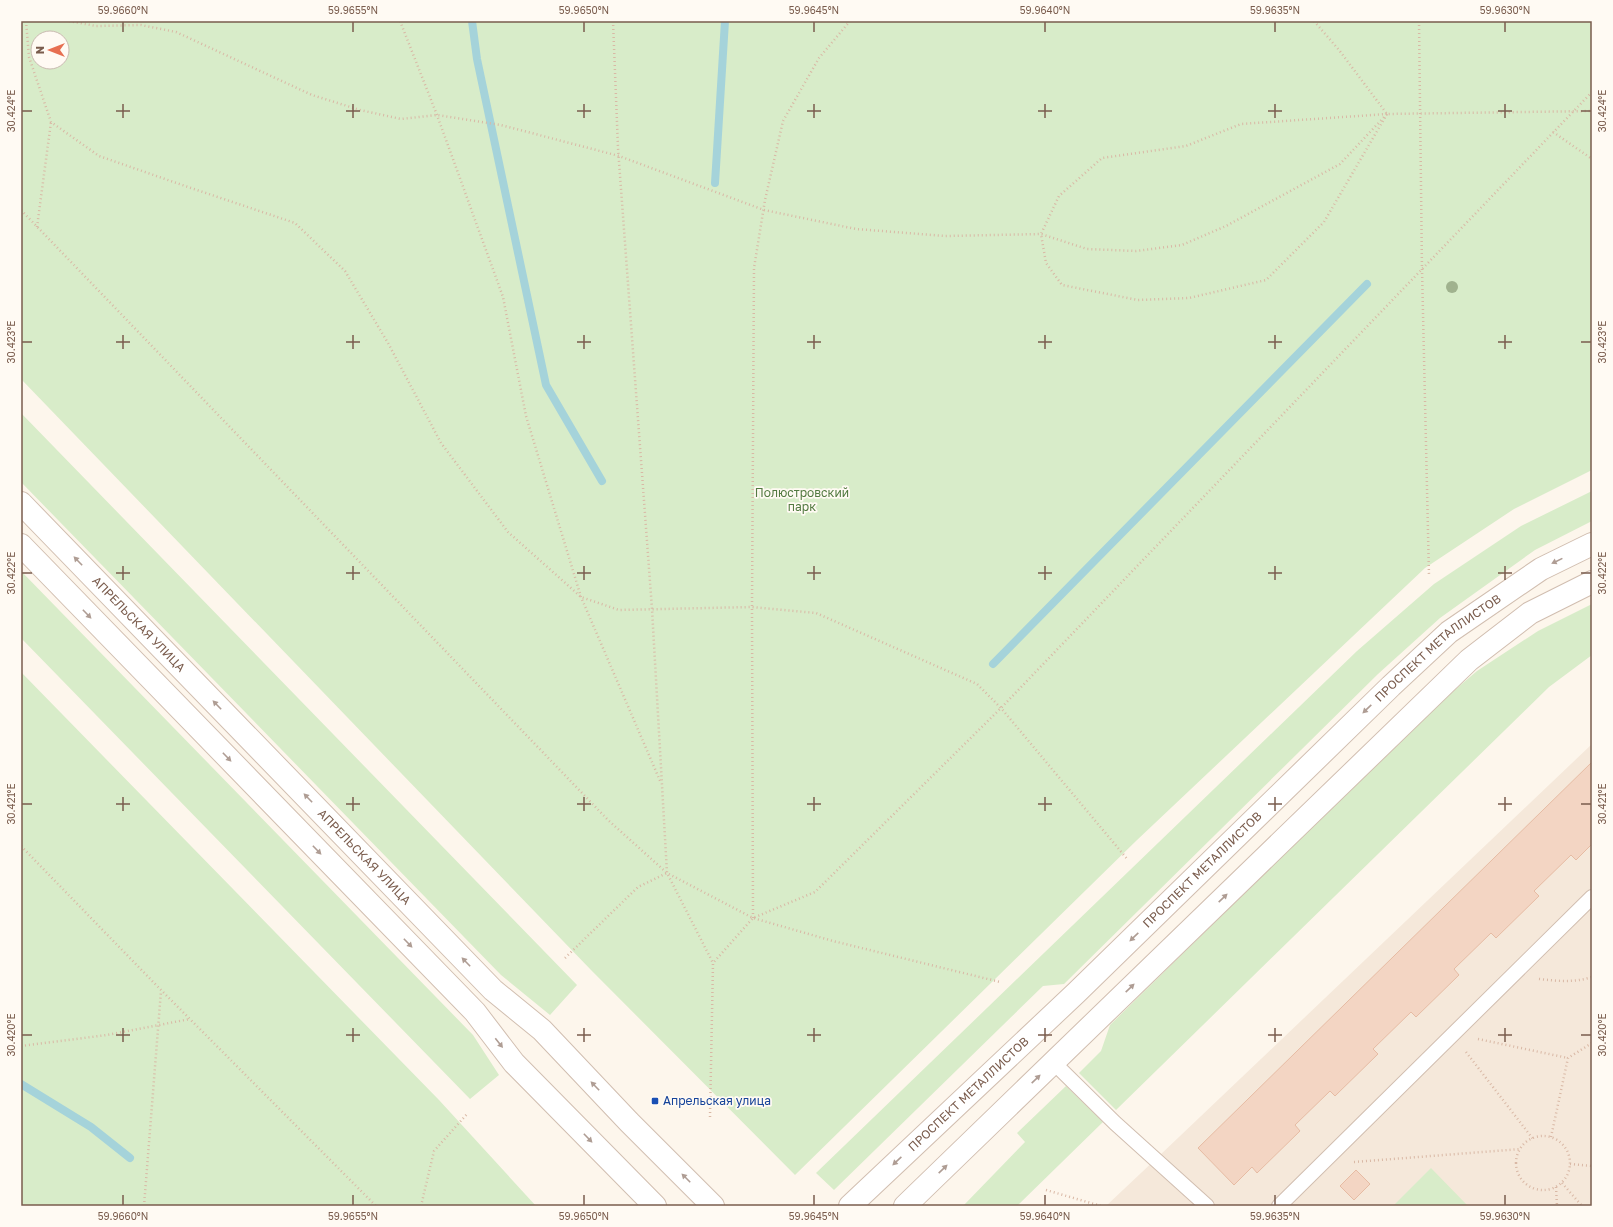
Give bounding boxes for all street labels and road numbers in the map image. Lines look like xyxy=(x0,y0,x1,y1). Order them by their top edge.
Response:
street label: АПРЕЛЬСКАЯ УЛИЦА xyxy=(89,573,189,675)
street label: ПРОСПЕКТ МЕТАЛЛИСТОВ xyxy=(1371,591,1504,705)
street label: АПРЕЛЬСКАЯ УЛИЦА xyxy=(315,806,414,908)
street label: ПРОСПЕКТ МЕТАЛЛИСТОВ xyxy=(1139,808,1265,931)
street label: ПРОСПЕКТ МЕТАЛЛИСТОВ xyxy=(905,1033,1032,1154)

